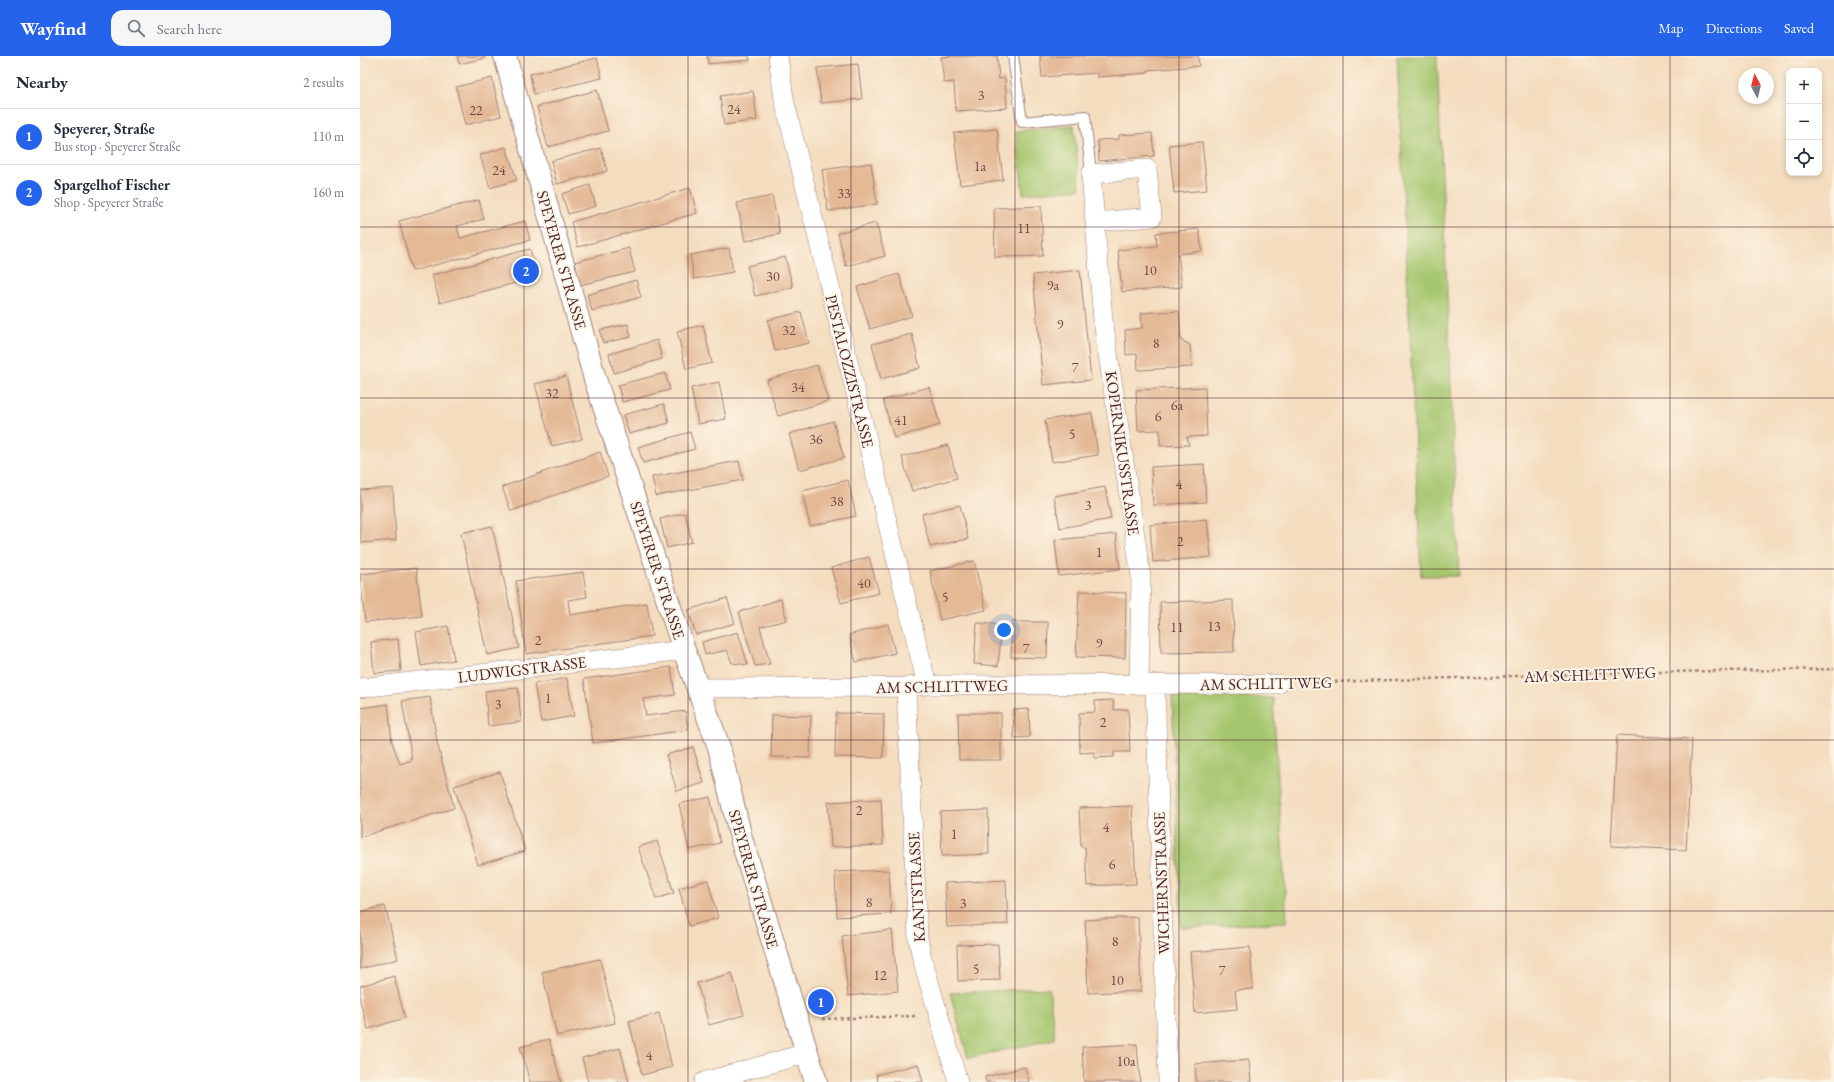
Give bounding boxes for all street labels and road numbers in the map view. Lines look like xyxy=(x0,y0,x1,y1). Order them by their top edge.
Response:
street label: SPEYERER STRASSE xyxy=(532,188,591,332)
street label: PESTALOZZISTRASSE xyxy=(820,292,879,450)
street label: KOPERNIKUSSTRASSE xyxy=(1101,370,1144,537)
street label: SPEYERER STRASSE xyxy=(625,499,690,642)
street label: LUDWIGSTRASSE xyxy=(456,651,588,688)
street label: AM SCHLITTWEG xyxy=(1522,662,1657,687)
street label: AM SCHLITTWEG xyxy=(1198,672,1333,695)
street label: AM SCHLITTWEG xyxy=(874,675,1009,698)
street label: SPEYERER STRASSE xyxy=(724,807,783,951)
street label: WICHERNSTRASSE xyxy=(1149,811,1174,955)
street label: KANTSTRASSE xyxy=(903,831,930,943)

